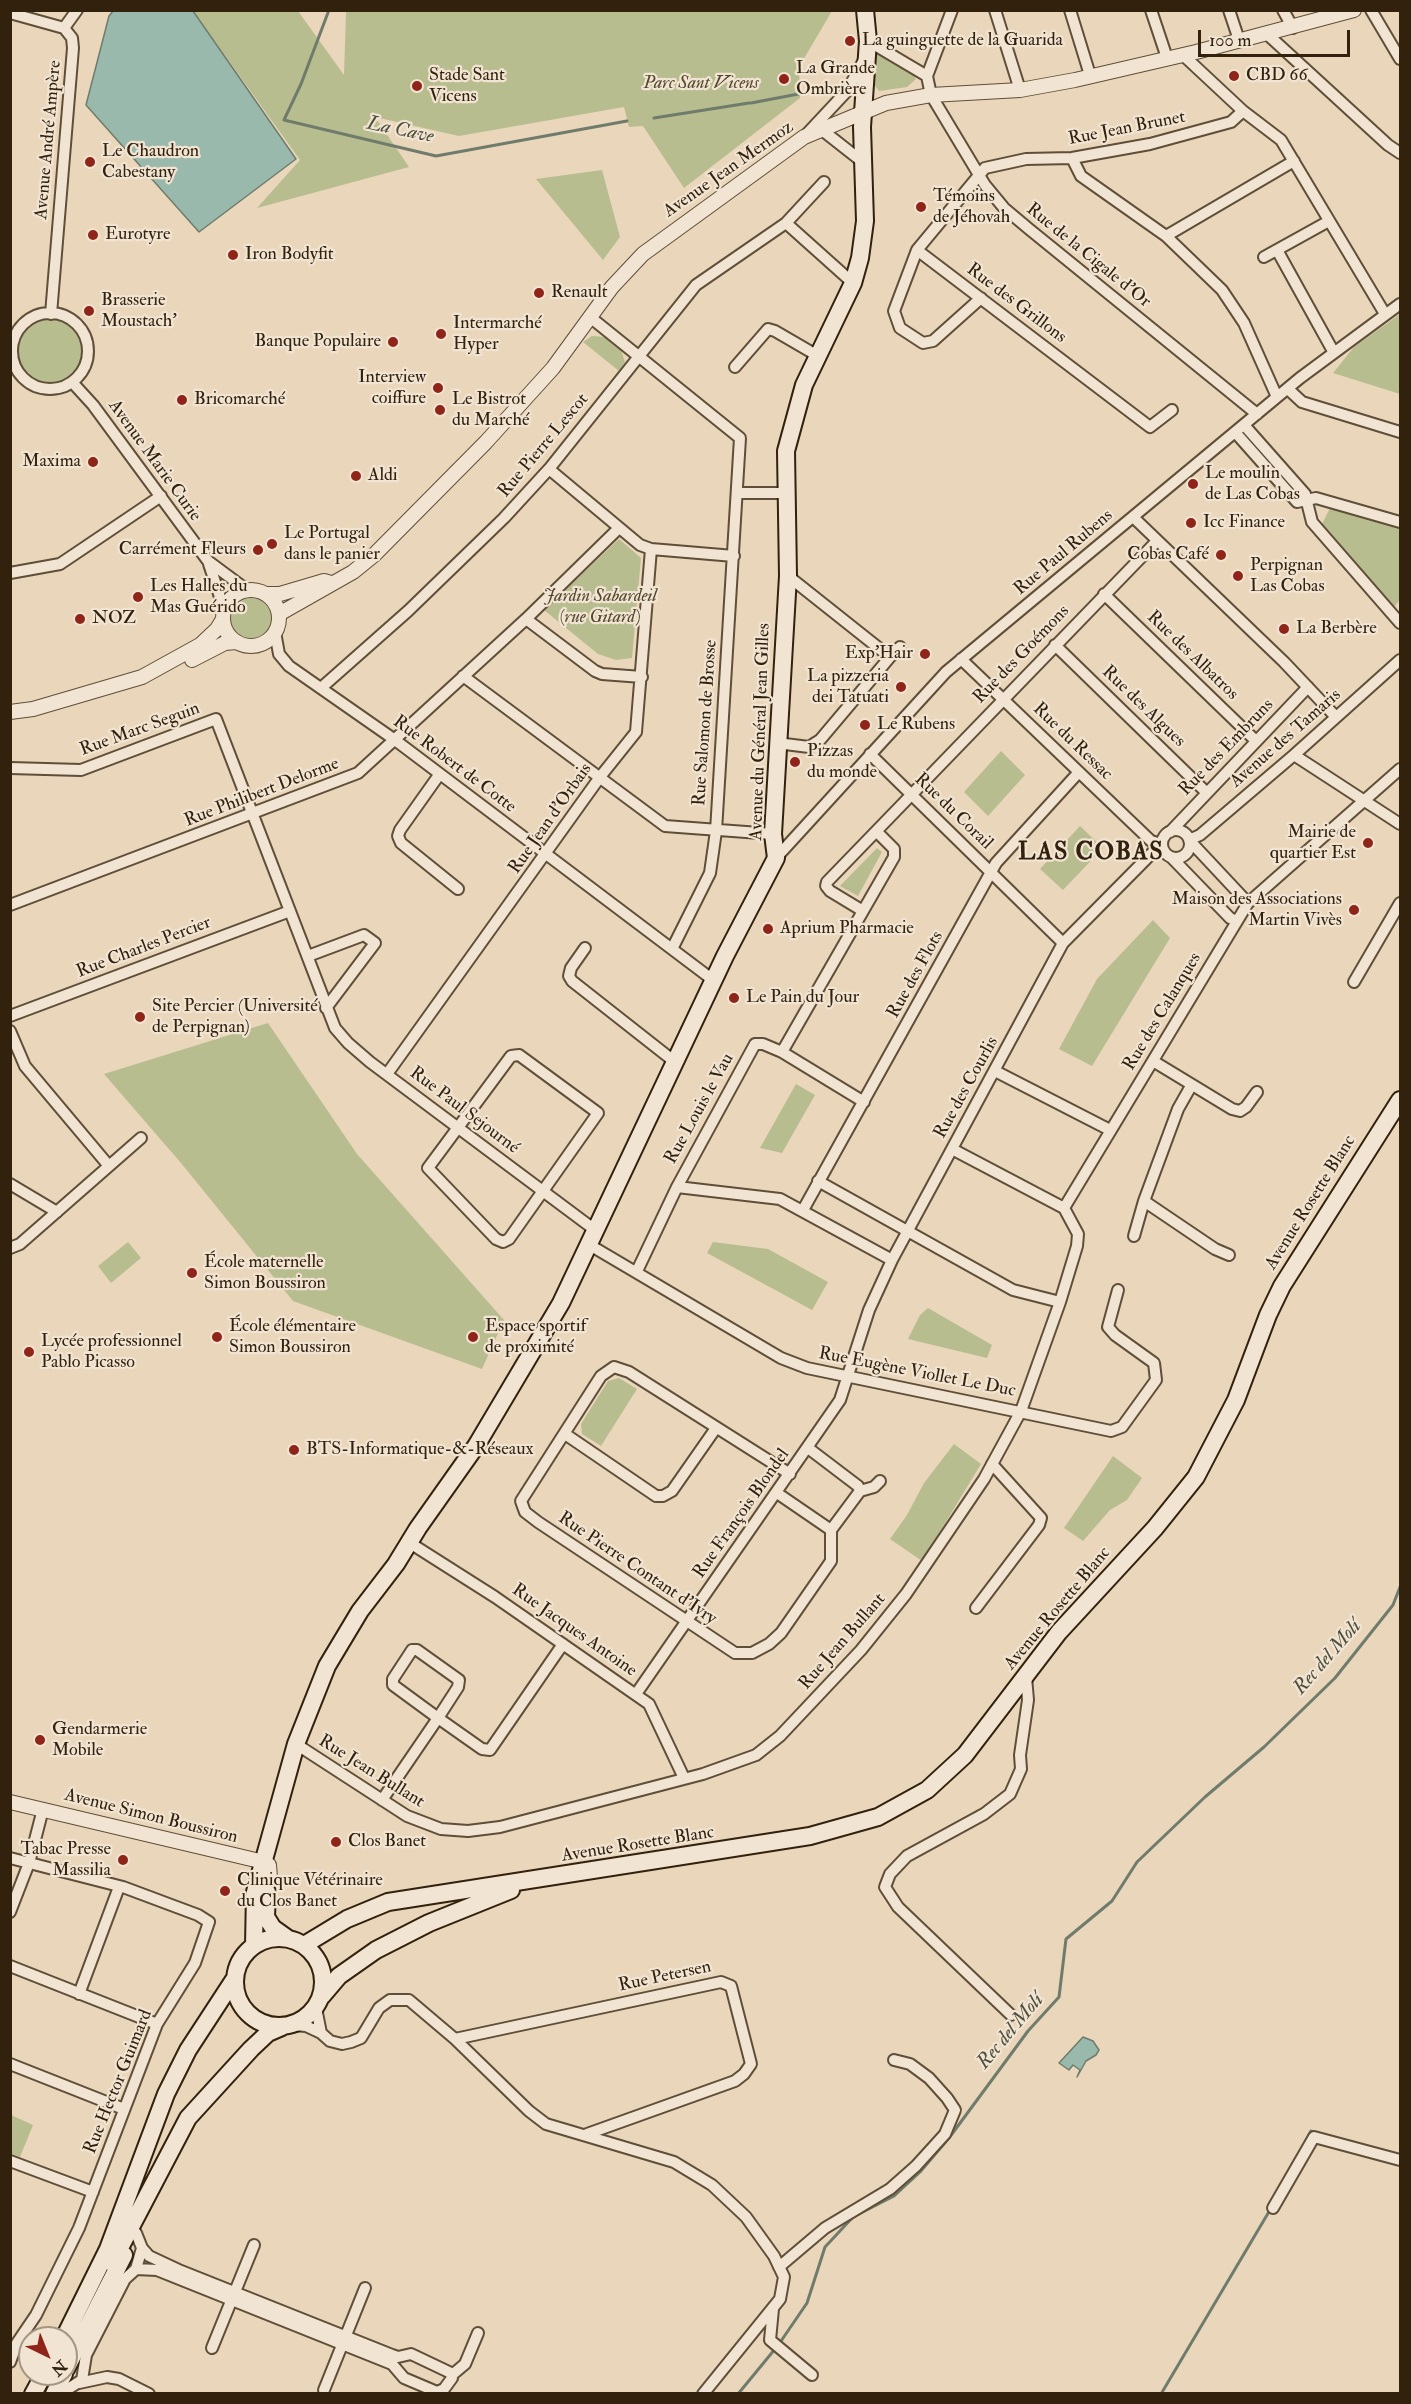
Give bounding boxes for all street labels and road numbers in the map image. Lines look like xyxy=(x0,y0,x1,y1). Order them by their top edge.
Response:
street label: Avenue André Ampère xyxy=(31,60,67,220)
street label: Rue Jean Brunet xyxy=(1067,107,1187,151)
street label: Avenue Jean Mermoz xyxy=(660,117,798,223)
street label: Rue de la Cigale d'Or xyxy=(1021,199,1155,313)
street label: Rue des Grillons xyxy=(962,259,1070,349)
street label: Rue Pierre Lescot xyxy=(494,390,594,502)
street label: Avenue Marie Curie xyxy=(103,396,205,526)
street label: Rue Paul Rubens xyxy=(1010,505,1118,601)
street label: Rue des Goémons xyxy=(969,601,1075,709)
street label: Rue des Albatros xyxy=(1142,607,1242,705)
street label: Avenue du Général Jean Gilles xyxy=(746,623,776,841)
street label: Rue Salomon de Brosse xyxy=(689,639,723,807)
street label: Rue des Algues xyxy=(1097,662,1189,752)
street label: Avenue des Tamaris xyxy=(1226,685,1346,793)
street label: Rue des Embruns xyxy=(1175,695,1279,801)
street label: Rue Marc Seguin xyxy=(77,698,203,762)
street label: Rue du Ressac xyxy=(1028,699,1116,785)
street label: Rue Robert de Cotte xyxy=(388,712,520,818)
street label: Rue Philibert Delorme xyxy=(182,754,342,832)
street label: Rue Jean d'Orbais xyxy=(505,759,597,879)
street label: Rue du Corail xyxy=(909,769,997,855)
street label: Rue Charles Percier xyxy=(74,912,214,984)
street label: Rue des Flots xyxy=(883,928,949,1022)
street label: Rue des Calanques xyxy=(1119,949,1207,1075)
street label: Rue des Courlis xyxy=(930,1033,1004,1143)
street label: Rue Louis le Vau xyxy=(661,1050,739,1168)
street label: Rue Paul Sejourné xyxy=(405,1063,523,1159)
street label: Avenue Rosette Blanc xyxy=(1261,1132,1361,1274)
street label: Rue Eugène Viollet Le Duc xyxy=(817,1343,1017,1403)
street label: Rue François Blondel xyxy=(689,1445,795,1583)
street label: Rue Pierre Contant d'Ivry xyxy=(554,1508,720,1630)
street label: Avenue Rosette Blanc xyxy=(1000,1543,1116,1675)
street label: Rue Jacques Antoine xyxy=(507,1580,641,1682)
street label: Rue Jean Bullant xyxy=(795,1589,891,1695)
street label: Rue Jean Bullant xyxy=(314,1731,428,1813)
street label: Avenue Simon Boussiron xyxy=(62,1785,240,1849)
street label: Avenue Rosette Blanc xyxy=(560,1822,716,1868)
street label: Rue Petersen xyxy=(617,1957,713,1997)
street label: Rue Hector Guimard xyxy=(80,2007,158,2157)

